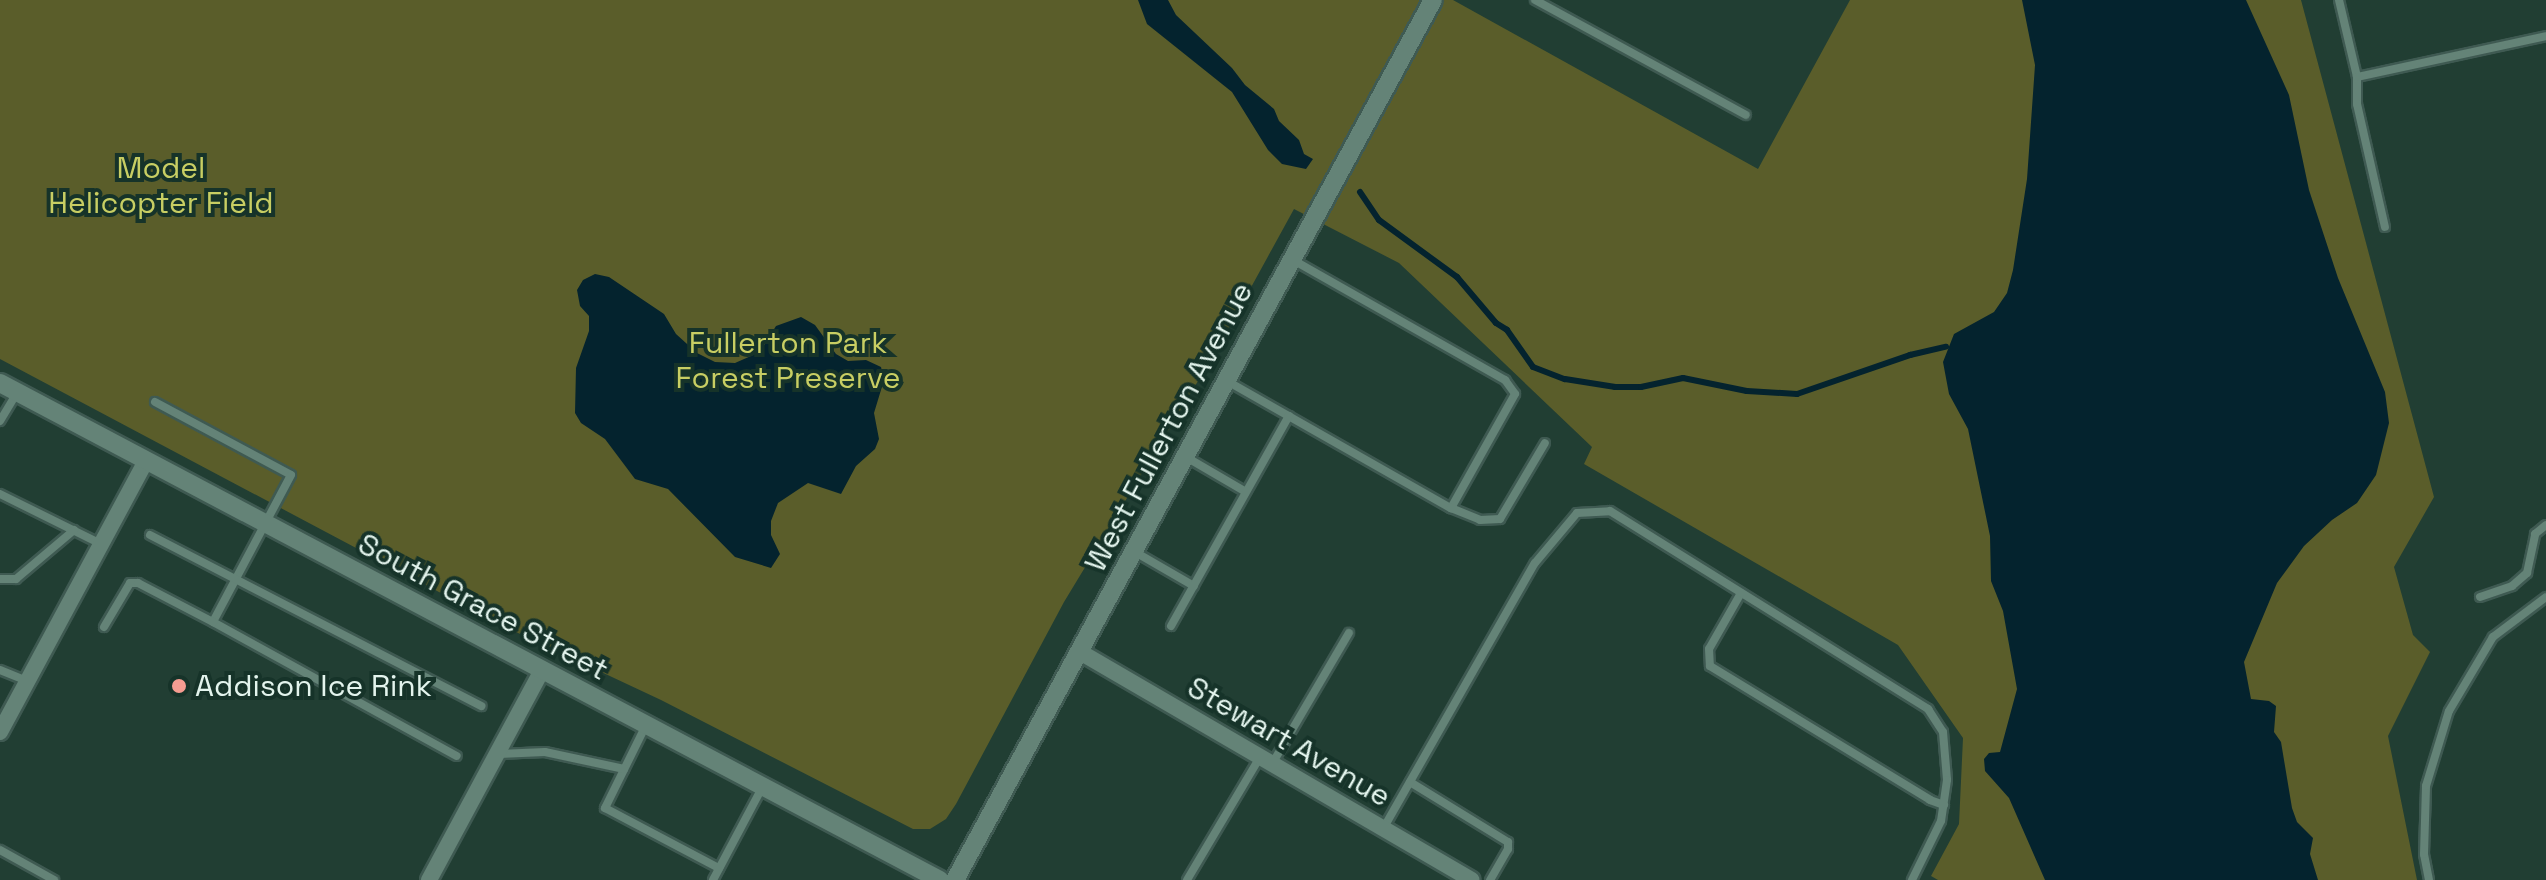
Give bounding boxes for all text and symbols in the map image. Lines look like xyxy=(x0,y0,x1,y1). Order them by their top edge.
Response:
park label: Model Helicopter Field xyxy=(48,150,274,220)
street label: West Fullerton Avenue xyxy=(1077,276,1261,578)
park label: Fullerton Park Forest Preserve xyxy=(676,325,900,396)
street label: South Grace Street xyxy=(352,526,614,688)
place label: Addison Ice Rink xyxy=(195,668,432,704)
street label: Stewart Avenue xyxy=(1181,669,1397,815)
marker: Addison Ice Rink xyxy=(170,677,188,695)

